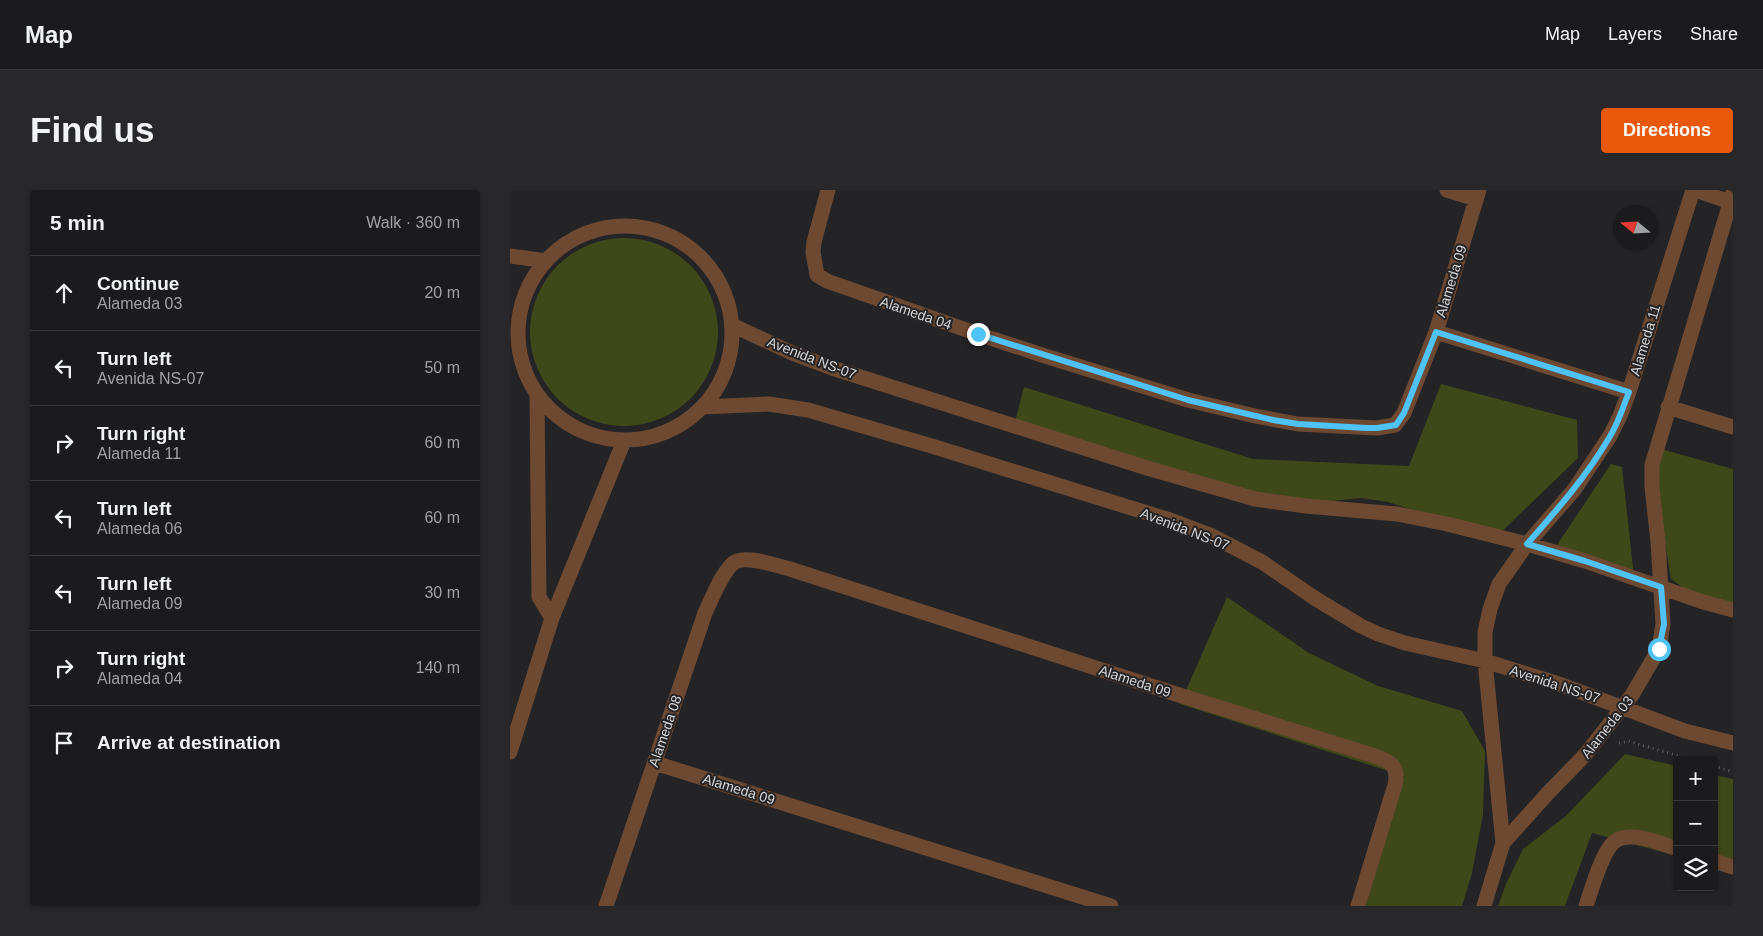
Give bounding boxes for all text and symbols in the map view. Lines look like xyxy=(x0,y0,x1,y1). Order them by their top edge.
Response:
text: Map xyxy=(25,21,73,48)
text: Map xyxy=(1545,24,1580,44)
text: Layers xyxy=(1608,24,1662,44)
text: Share xyxy=(1690,24,1738,44)
button: Directions xyxy=(1601,108,1733,153)
text: Find us xyxy=(30,110,154,149)
north arrow xyxy=(1613,205,1658,250)
text: 5 min xyxy=(50,211,105,234)
text: Walk · 360 m xyxy=(366,214,460,231)
street label: Alameda 09 xyxy=(1432,243,1470,319)
text: Continue xyxy=(97,273,179,294)
icon: ahead xyxy=(50,279,78,307)
text: 20 m xyxy=(424,284,460,301)
street label: Alameda 04 xyxy=(878,293,954,333)
text: Alameda 03 xyxy=(97,295,182,312)
street label: Alameda 11 xyxy=(1627,302,1663,378)
route end xyxy=(967,323,990,346)
street label: Avenida NS-07 xyxy=(765,334,859,382)
text: Turn left xyxy=(97,348,172,369)
icon: left xyxy=(50,354,78,382)
text: 50 m xyxy=(424,359,460,376)
text: Avenida NS-07 xyxy=(97,370,204,387)
text: Turn right xyxy=(97,423,185,444)
icon: right xyxy=(50,429,78,457)
text: 60 m xyxy=(424,434,460,451)
text: Alameda 11 xyxy=(97,445,181,462)
text: Turn left xyxy=(97,498,172,519)
icon: left xyxy=(50,504,78,532)
street label: Avenida NS-07 xyxy=(1138,505,1232,553)
text: 60 m xyxy=(424,509,460,526)
text: Alameda 06 xyxy=(97,520,182,537)
text: Turn left xyxy=(97,573,172,594)
icon: left xyxy=(50,579,78,607)
text: 30 m xyxy=(424,584,460,601)
text: Alameda 09 xyxy=(97,595,182,612)
route start xyxy=(1648,638,1671,661)
text: Turn right xyxy=(97,648,185,669)
icon: right xyxy=(50,654,78,682)
text: 140 m xyxy=(416,659,460,676)
street label: Alameda 09 xyxy=(1097,662,1173,700)
street label: Avenida NS-07 xyxy=(1508,662,1602,706)
text: Alameda 04 xyxy=(97,670,182,687)
street label: Alameda 03 xyxy=(1578,692,1636,761)
street label: Alameda 08 xyxy=(645,693,685,769)
icon: arrive xyxy=(50,729,78,757)
text: Arrive at destination xyxy=(97,732,281,753)
map controls xyxy=(1673,756,1718,891)
button: + xyxy=(1673,756,1718,801)
street label: Alameda 09 xyxy=(701,770,777,808)
button: − xyxy=(1673,801,1718,846)
button: layers xyxy=(1673,846,1718,891)

